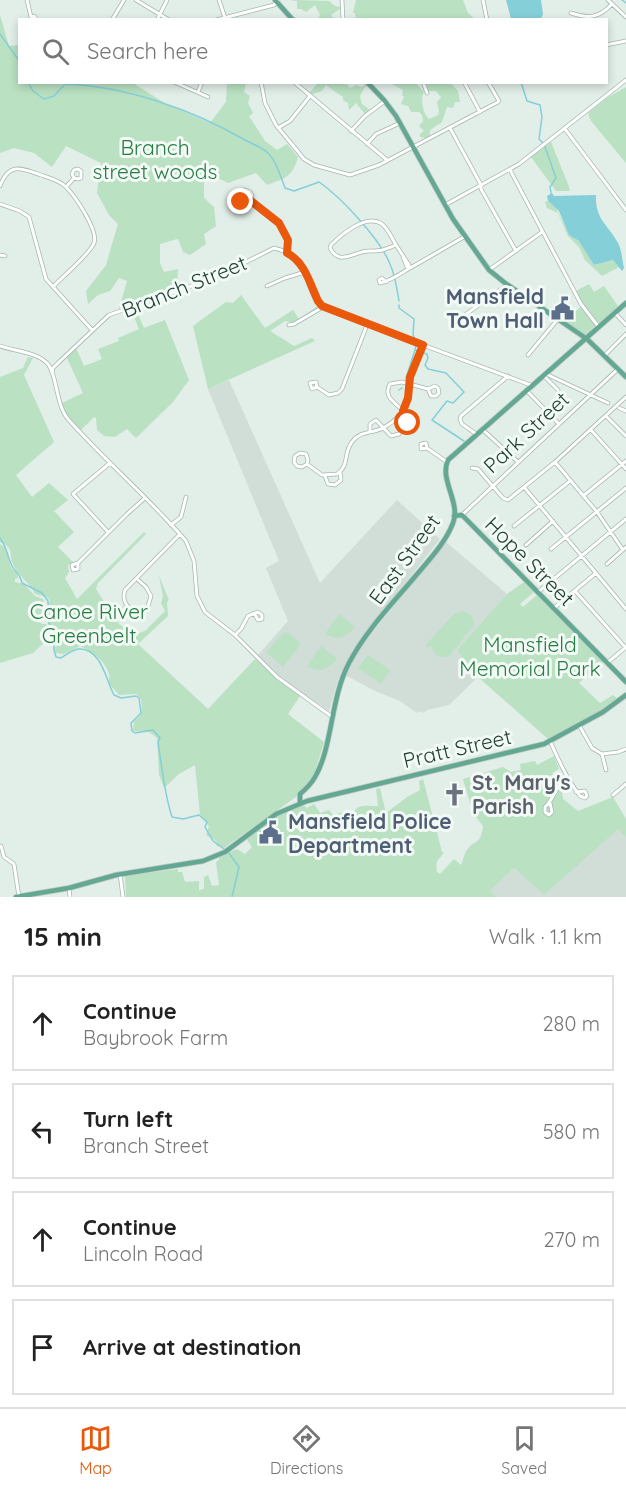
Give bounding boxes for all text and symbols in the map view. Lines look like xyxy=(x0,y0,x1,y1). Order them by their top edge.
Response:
search box xyxy=(18,18,608,84)
icon: search xyxy=(39,35,72,68)
text: Search here xyxy=(87,37,208,65)
park label: Branch street woods xyxy=(93,134,217,184)
route end xyxy=(227,188,253,214)
street label: Branch Street xyxy=(118,249,250,323)
place label: Mansfield Town Hall xyxy=(446,283,544,333)
public building icon: Mansfield Town Hall xyxy=(549,295,575,321)
street label: Park Street xyxy=(478,386,574,478)
route start xyxy=(394,409,420,435)
street label: East Street xyxy=(363,509,445,609)
street label: Hope Street xyxy=(480,511,580,611)
park label: Canoe River Greenbelt xyxy=(30,598,148,648)
park label: Mansfield Memorial Park xyxy=(459,631,601,681)
street label: Pratt Street xyxy=(400,723,514,773)
place label: St. Mary's Parish xyxy=(472,769,571,819)
church icon: St. Mary's Parish xyxy=(441,781,467,807)
place label: Mansfield Police Department xyxy=(288,808,452,858)
public building icon: Mansfield Police Department xyxy=(257,820,283,846)
text: 15 min xyxy=(24,920,102,953)
text: Walk · 1.1 km xyxy=(489,924,602,949)
text: Continue xyxy=(83,997,177,1025)
icon: ahead xyxy=(26,1007,59,1040)
text: 280 m xyxy=(543,1011,600,1036)
text: Baybrook Farm xyxy=(83,1025,228,1050)
text: Turn left xyxy=(83,1105,173,1133)
icon: left xyxy=(26,1115,59,1148)
text: 580 m xyxy=(543,1119,600,1144)
text: Branch Street xyxy=(83,1133,209,1158)
text: Continue xyxy=(83,1213,177,1241)
icon: ahead xyxy=(26,1223,59,1256)
text: 270 m xyxy=(543,1227,600,1252)
text: Lincoln Road xyxy=(83,1241,203,1266)
icon: arrive xyxy=(26,1331,59,1364)
text: Arrive at destination xyxy=(83,1333,301,1361)
tab: Map xyxy=(79,1422,112,1478)
tab: Directions xyxy=(270,1422,343,1478)
tab: Saved xyxy=(501,1422,547,1478)

